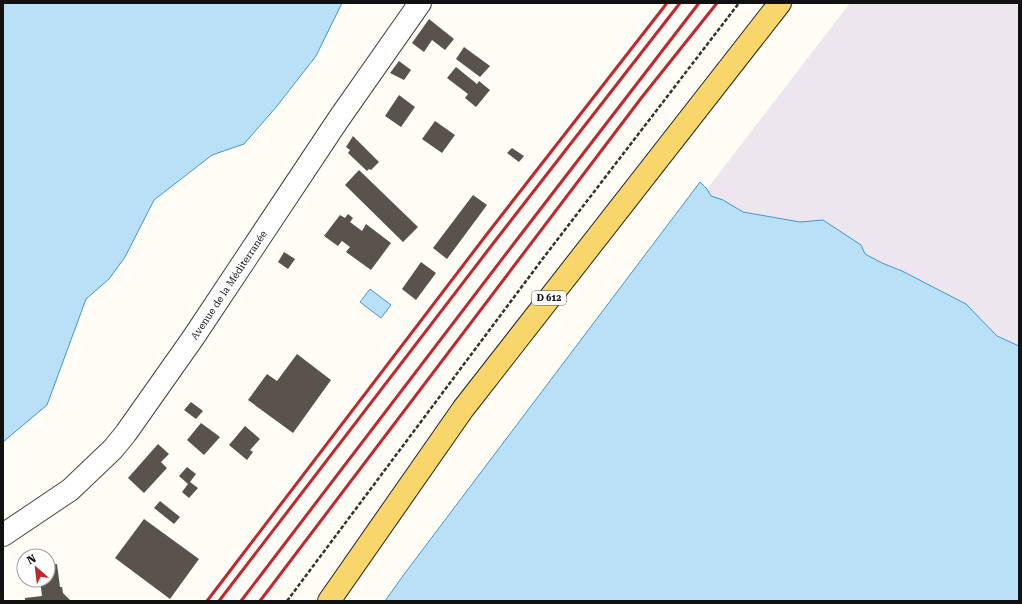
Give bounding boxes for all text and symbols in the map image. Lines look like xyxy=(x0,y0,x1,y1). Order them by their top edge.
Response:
street label: Avenue de la Méditerranée xyxy=(188,228,269,341)
road number: D 612 xyxy=(532,291,566,305)
north arrow xyxy=(16,548,56,588)
text: N xyxy=(25,552,39,567)

